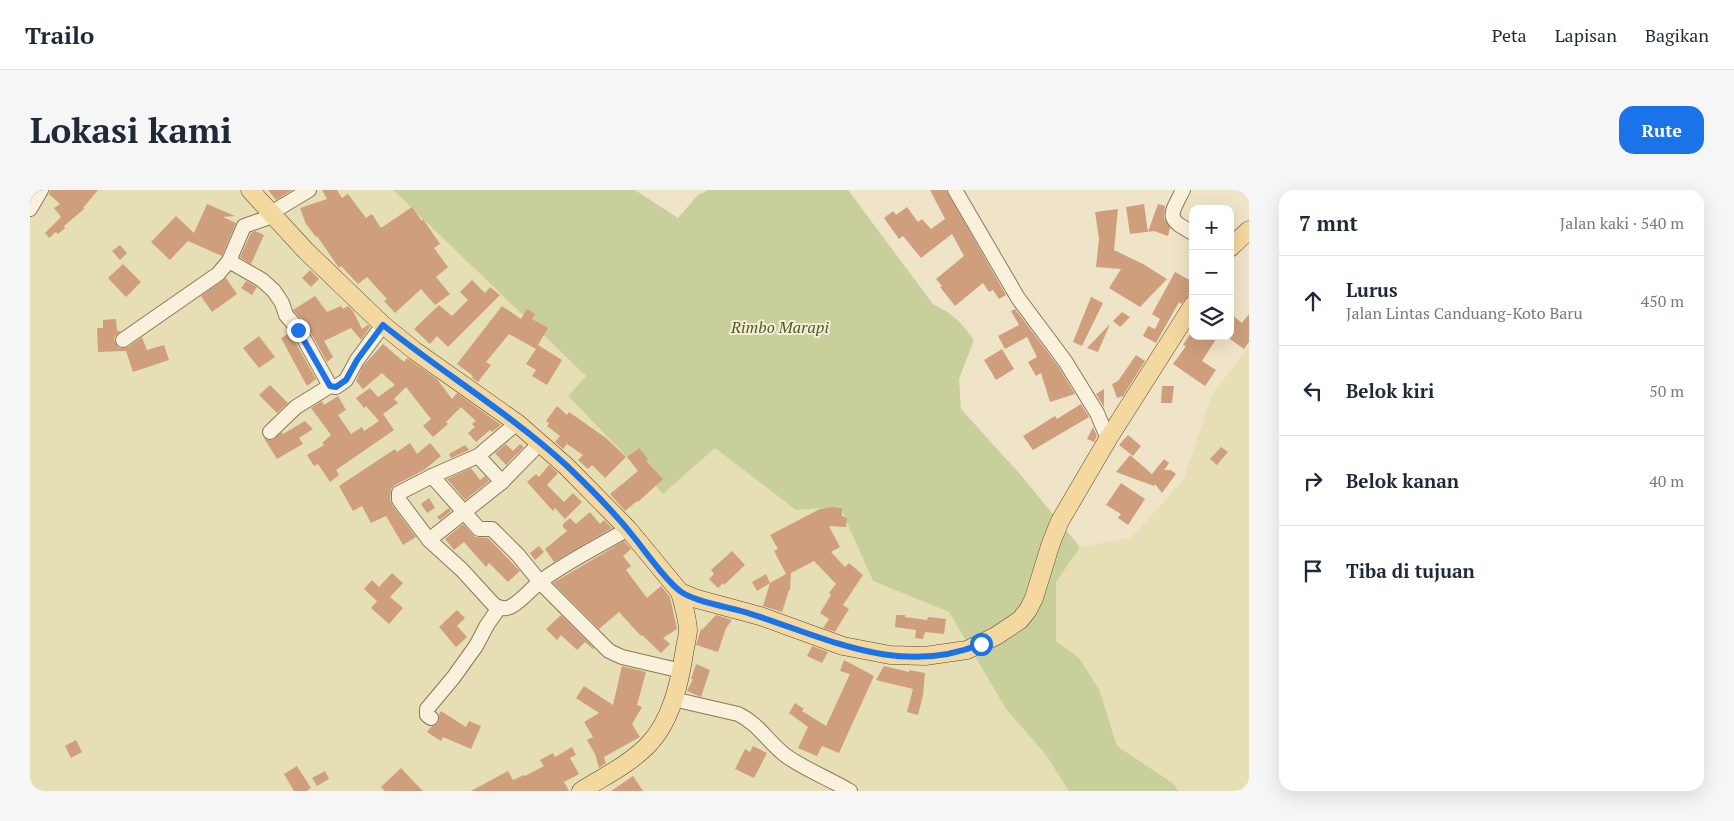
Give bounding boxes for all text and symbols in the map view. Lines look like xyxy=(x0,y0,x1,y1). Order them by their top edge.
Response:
text: Trailo xyxy=(25,19,94,51)
text: Peta xyxy=(1492,23,1527,47)
text: Lapisan xyxy=(1555,23,1617,47)
text: Bagikan xyxy=(1645,23,1709,47)
button: Rute xyxy=(1619,106,1704,154)
text: Lokasi kami xyxy=(30,107,232,153)
map controls xyxy=(1189,205,1234,340)
button: + xyxy=(1189,205,1234,250)
text: 7 mnt xyxy=(1299,209,1358,237)
text: Jalan kaki · 540 m xyxy=(1560,212,1684,234)
button: − xyxy=(1189,250,1234,295)
text: Lurus xyxy=(1346,277,1398,302)
icon: ahead xyxy=(1299,287,1327,315)
text: 450 m xyxy=(1641,290,1684,312)
button: layers xyxy=(1189,295,1234,340)
text: Jalan Lintas Canduang-Koto Baru xyxy=(1346,302,1583,324)
park label: Rimbo Marapi xyxy=(730,316,829,338)
route end xyxy=(287,319,310,342)
icon: left xyxy=(1299,377,1327,405)
text: Belok kiri xyxy=(1346,378,1434,403)
text: 50 m xyxy=(1649,380,1684,402)
icon: right xyxy=(1299,467,1327,495)
text: Belok kanan xyxy=(1346,468,1459,493)
text: 40 m xyxy=(1649,470,1684,492)
icon: arrive xyxy=(1299,557,1327,585)
text: Tiba di tujuan xyxy=(1346,558,1475,583)
route start xyxy=(970,633,993,656)

